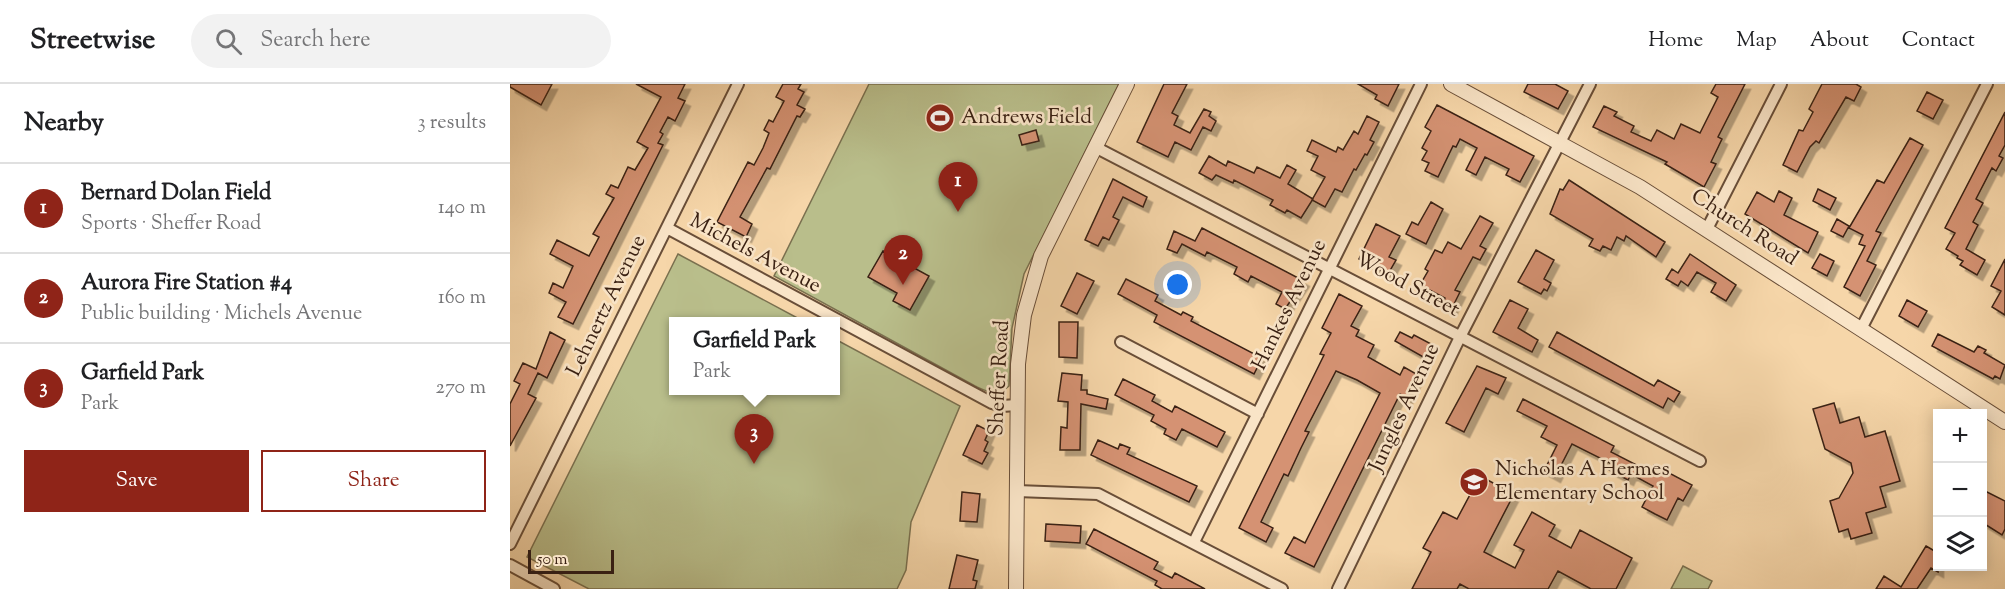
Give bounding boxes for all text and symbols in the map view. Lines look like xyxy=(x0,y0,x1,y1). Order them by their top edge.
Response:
search box xyxy=(191,14,611,68)
text: Streetwise xyxy=(30,21,155,61)
icon: search xyxy=(212,25,245,58)
text: Search here xyxy=(260,25,371,57)
text: Home xyxy=(1648,26,1703,56)
text: Map xyxy=(1736,26,1777,56)
text: About xyxy=(1810,26,1869,56)
text: Contact xyxy=(1902,26,1975,56)
sports icon: Andrews Field xyxy=(924,102,956,134)
place label: Andrews Field xyxy=(961,103,1092,133)
text: Nearby xyxy=(24,105,104,142)
text: 3 results xyxy=(417,109,486,138)
pin: 1 xyxy=(938,162,978,212)
text: Bernard Dolan Field xyxy=(81,178,271,210)
street label: Church Road xyxy=(1684,182,1804,274)
text: 1 xyxy=(40,194,47,223)
text: 140 m xyxy=(438,194,486,223)
street label: Michels Avenue xyxy=(684,207,826,301)
text: Sports · Sheffer Road xyxy=(81,210,261,239)
street label: Lehnertz Avenue xyxy=(560,230,654,382)
street label: Hankes Avenue xyxy=(1245,234,1335,376)
pin: 2 xyxy=(884,236,922,285)
street label: Wood Street xyxy=(1349,245,1465,325)
text: Aurora Fire Station #4 xyxy=(81,268,292,300)
your location xyxy=(1163,270,1192,299)
text: 2 xyxy=(39,284,48,313)
text: 160 m xyxy=(438,284,486,313)
text: Public building · Michels Avenue xyxy=(81,300,362,329)
popup xyxy=(669,317,840,395)
street label: Sheffer Road xyxy=(982,319,1018,437)
text: Garfield Park xyxy=(693,326,816,358)
street label: Jungles Avenue xyxy=(1362,339,1448,478)
text: Garfield Park xyxy=(81,358,204,390)
text: Park xyxy=(693,358,731,387)
text: 3 xyxy=(39,374,48,403)
text: 270 m xyxy=(436,374,486,403)
text: Park xyxy=(81,390,119,419)
map controls xyxy=(1933,409,1987,571)
button: + xyxy=(1933,409,1987,463)
pin: 3 xyxy=(734,414,774,464)
button: Save xyxy=(24,450,249,512)
button: Share xyxy=(261,450,486,512)
place label: Nicholas A Hermes Elementary School xyxy=(1495,455,1670,509)
button: − xyxy=(1933,463,1987,517)
school or university icon: Nicholas A Hermes Elementary School xyxy=(1458,466,1490,498)
button: layers xyxy=(1933,517,1987,571)
scale bar xyxy=(528,547,614,574)
text: 50 m xyxy=(537,549,568,572)

